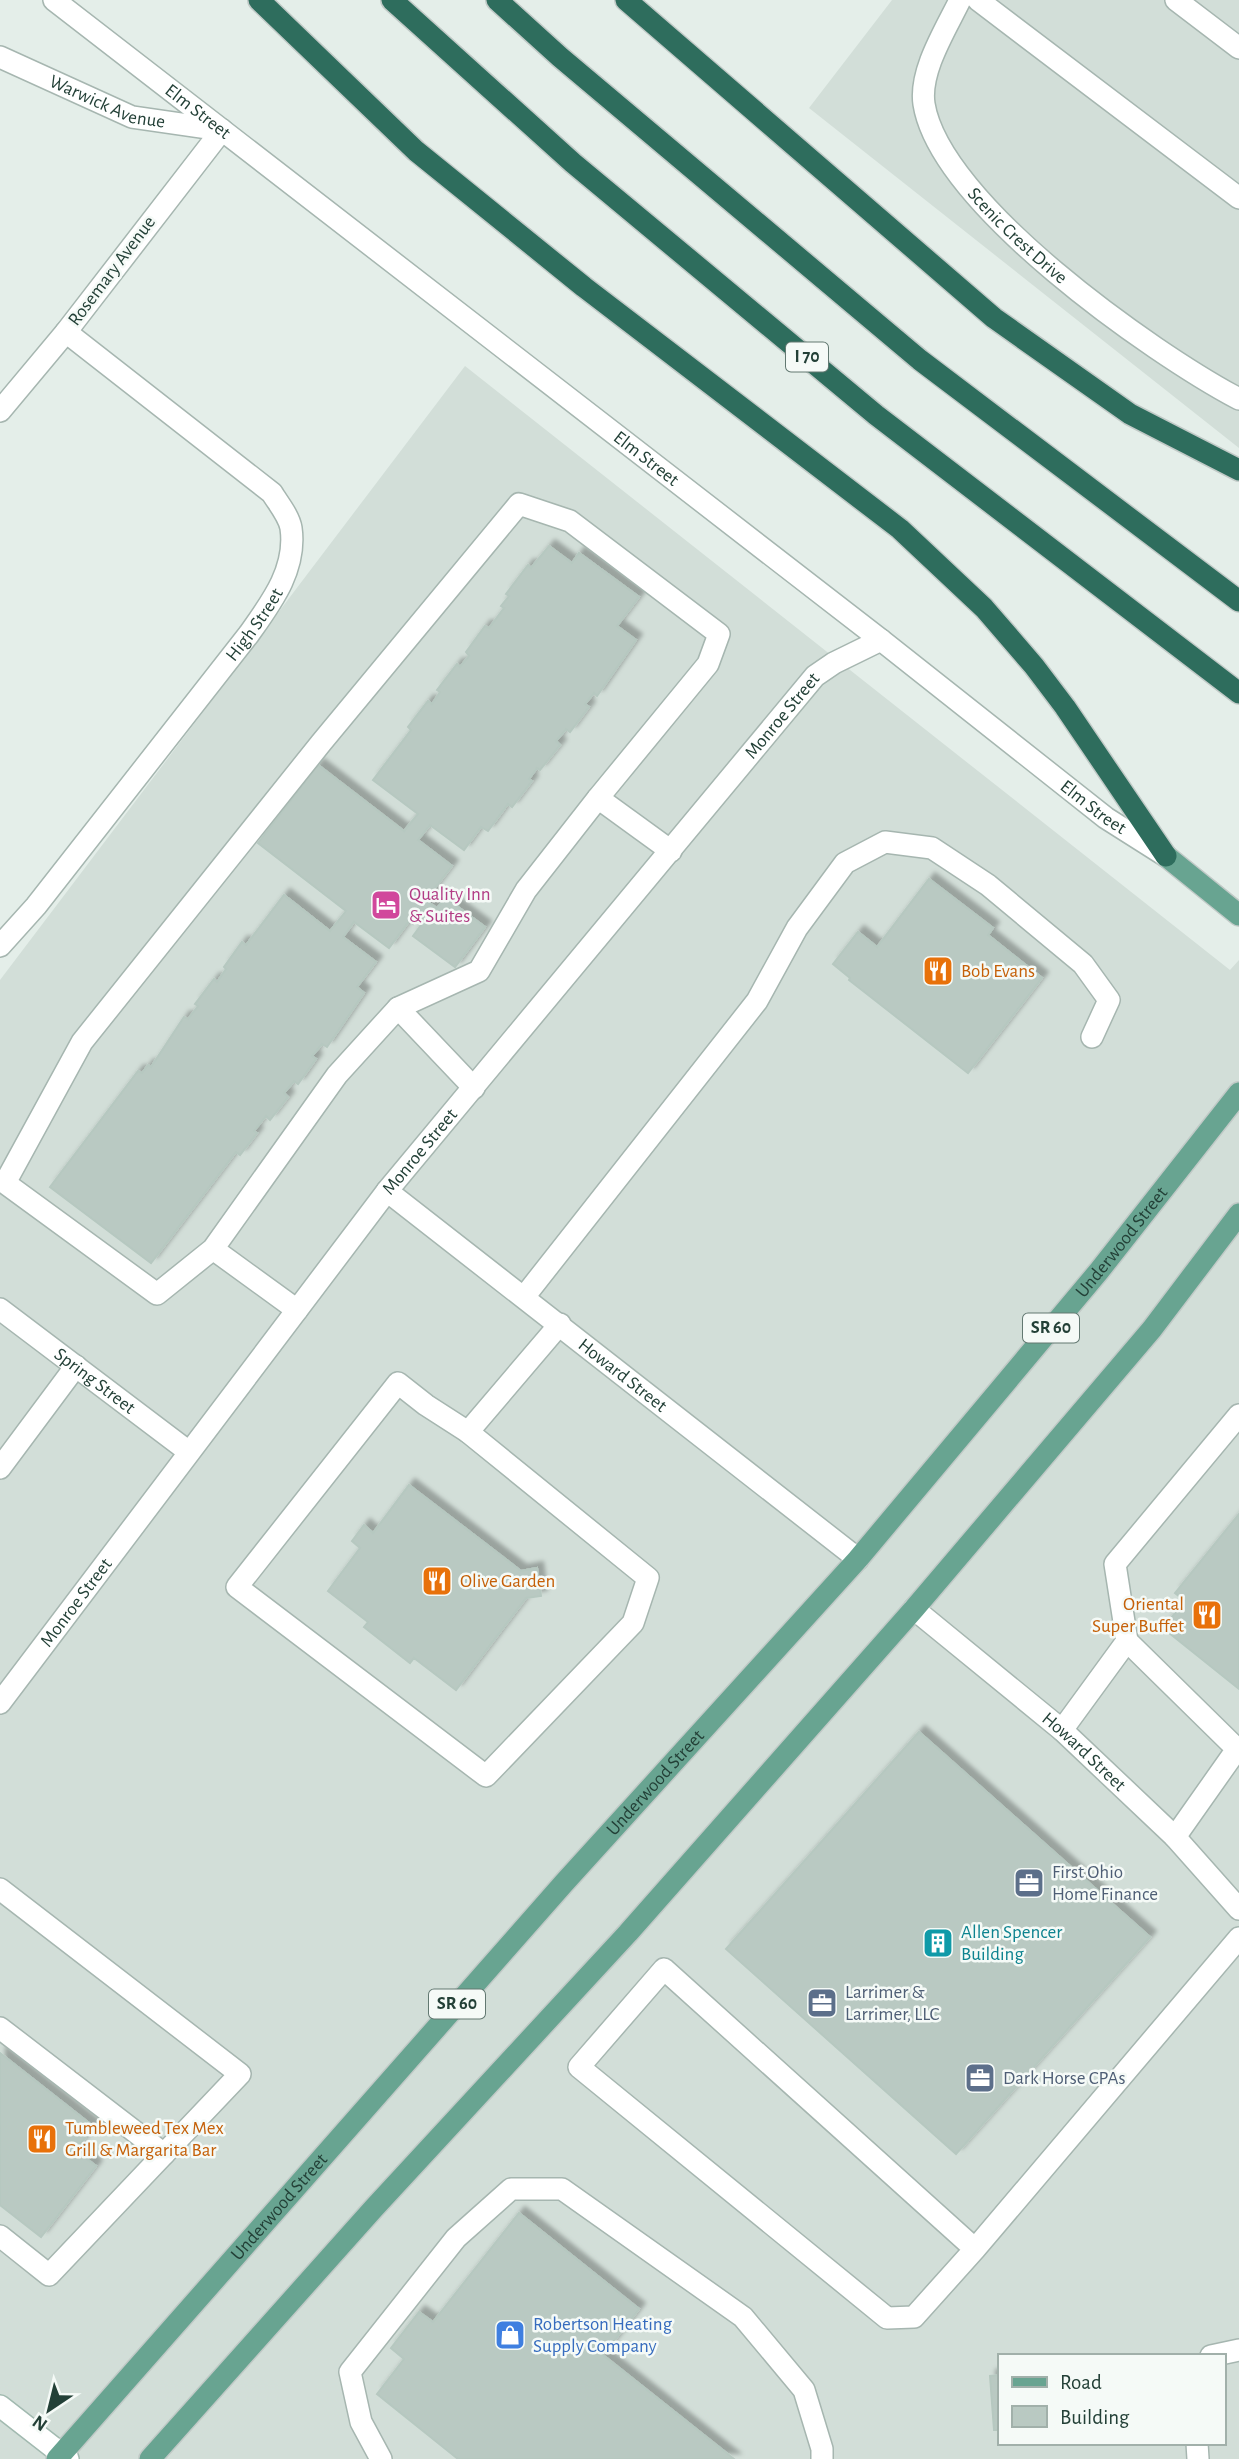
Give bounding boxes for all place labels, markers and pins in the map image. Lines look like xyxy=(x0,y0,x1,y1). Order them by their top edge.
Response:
place label: Quality Inn & Suites xyxy=(409,885,491,926)
hotel icon: Quality Inn & Suites xyxy=(369,888,403,922)
restaurant icon: Bob Evans xyxy=(921,954,955,988)
place label: Bob Evans xyxy=(961,962,1035,981)
restaurant icon: Olive Garden xyxy=(420,1564,454,1598)
place label: Olive Garden xyxy=(460,1572,555,1591)
place label: Oriental Super Buffet xyxy=(1092,1595,1184,1636)
restaurant icon: Oriental Super Buffet xyxy=(1190,1598,1224,1632)
place label: First Ohio Home Finance xyxy=(1052,1863,1158,1904)
office icon: First Ohio Home Finance xyxy=(1012,1866,1046,1900)
place label: Allen Spencer Building xyxy=(961,1923,1062,1964)
building icon: Allen Spencer Building xyxy=(921,1926,955,1960)
place label: Larrimer & Larrimer, LLC xyxy=(845,1983,939,2024)
office icon: Larrimer & Larrimer, LLC xyxy=(805,1986,839,2020)
office icon: Dark Horse CPAs xyxy=(963,2061,997,2095)
place label: Dark Horse CPAs xyxy=(1003,2069,1125,2088)
place label: Tumbleweed Tex Mex Grill & Margarita Bar xyxy=(65,2119,224,2160)
restaurant icon: Tumbleweed Tex Mex Grill & Margarita Bar xyxy=(25,2122,59,2156)
place label: Robertson Heating Supply Company xyxy=(533,2315,673,2356)
shop icon: Robertson Heating Supply Company xyxy=(493,2318,527,2352)

